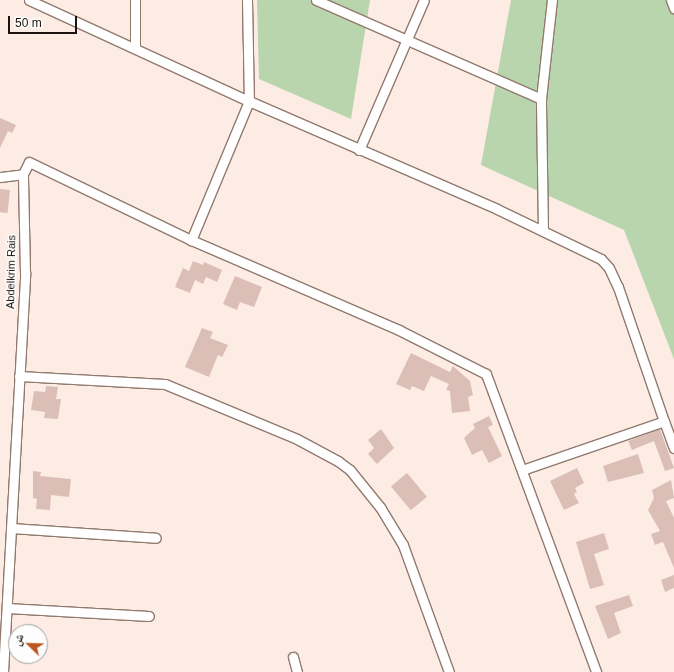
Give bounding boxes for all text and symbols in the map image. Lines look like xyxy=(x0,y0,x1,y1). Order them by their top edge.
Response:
scale bar xyxy=(10,8,79,34)
text: 50 m xyxy=(15,16,42,30)
street label: Abdelkrim Rais xyxy=(4,235,18,309)
north arrow xyxy=(8,624,48,664)
text: ش xyxy=(10,632,26,647)

